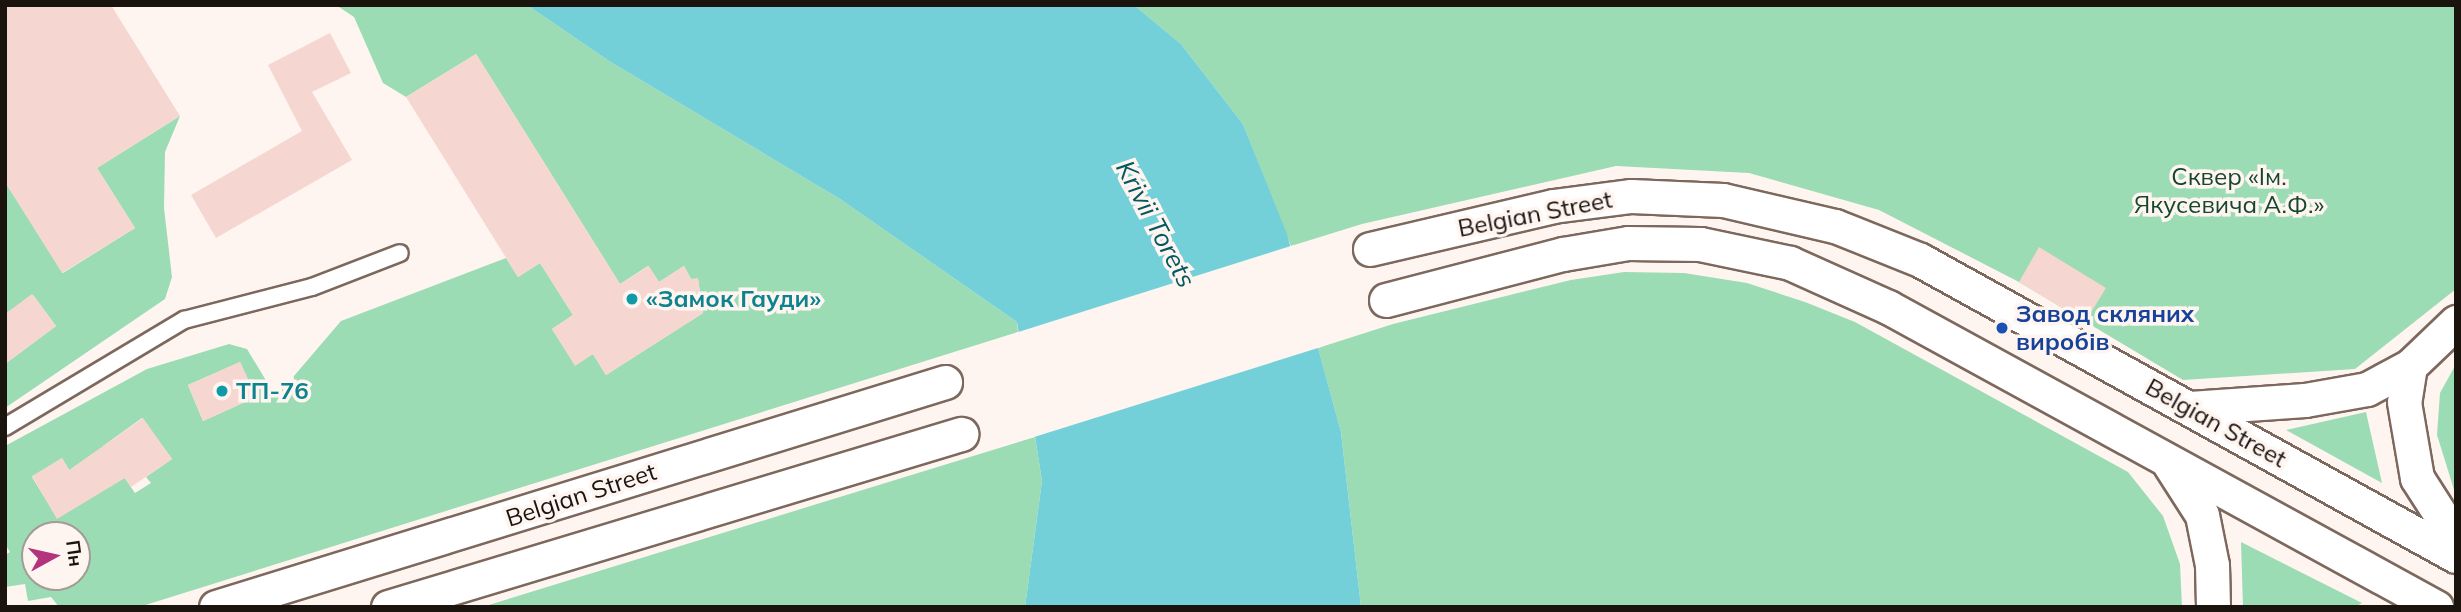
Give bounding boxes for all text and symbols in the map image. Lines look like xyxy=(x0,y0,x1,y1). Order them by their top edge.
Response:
water label: Krivii Torets xyxy=(1110,155,1202,293)
park label: Сквер «Ім. Якусевича А.Ф.» xyxy=(2134,163,2324,219)
street label: Belgian Street xyxy=(1456,185,1614,243)
place label: «Замок Гауди» xyxy=(646,285,821,313)
marker: «Замок Гауди» xyxy=(624,291,640,307)
place label: Завод скляних виробів xyxy=(2016,300,2194,356)
marker: Завод скляних виробів xyxy=(1994,320,2010,336)
street label: Belgian Street xyxy=(2141,373,2291,473)
place label: ТП-76 xyxy=(236,377,309,405)
marker: ТП-76 xyxy=(214,383,230,399)
street label: Belgian Street xyxy=(502,457,660,533)
north arrow xyxy=(21,521,91,591)
text: Пн xyxy=(61,539,89,568)

